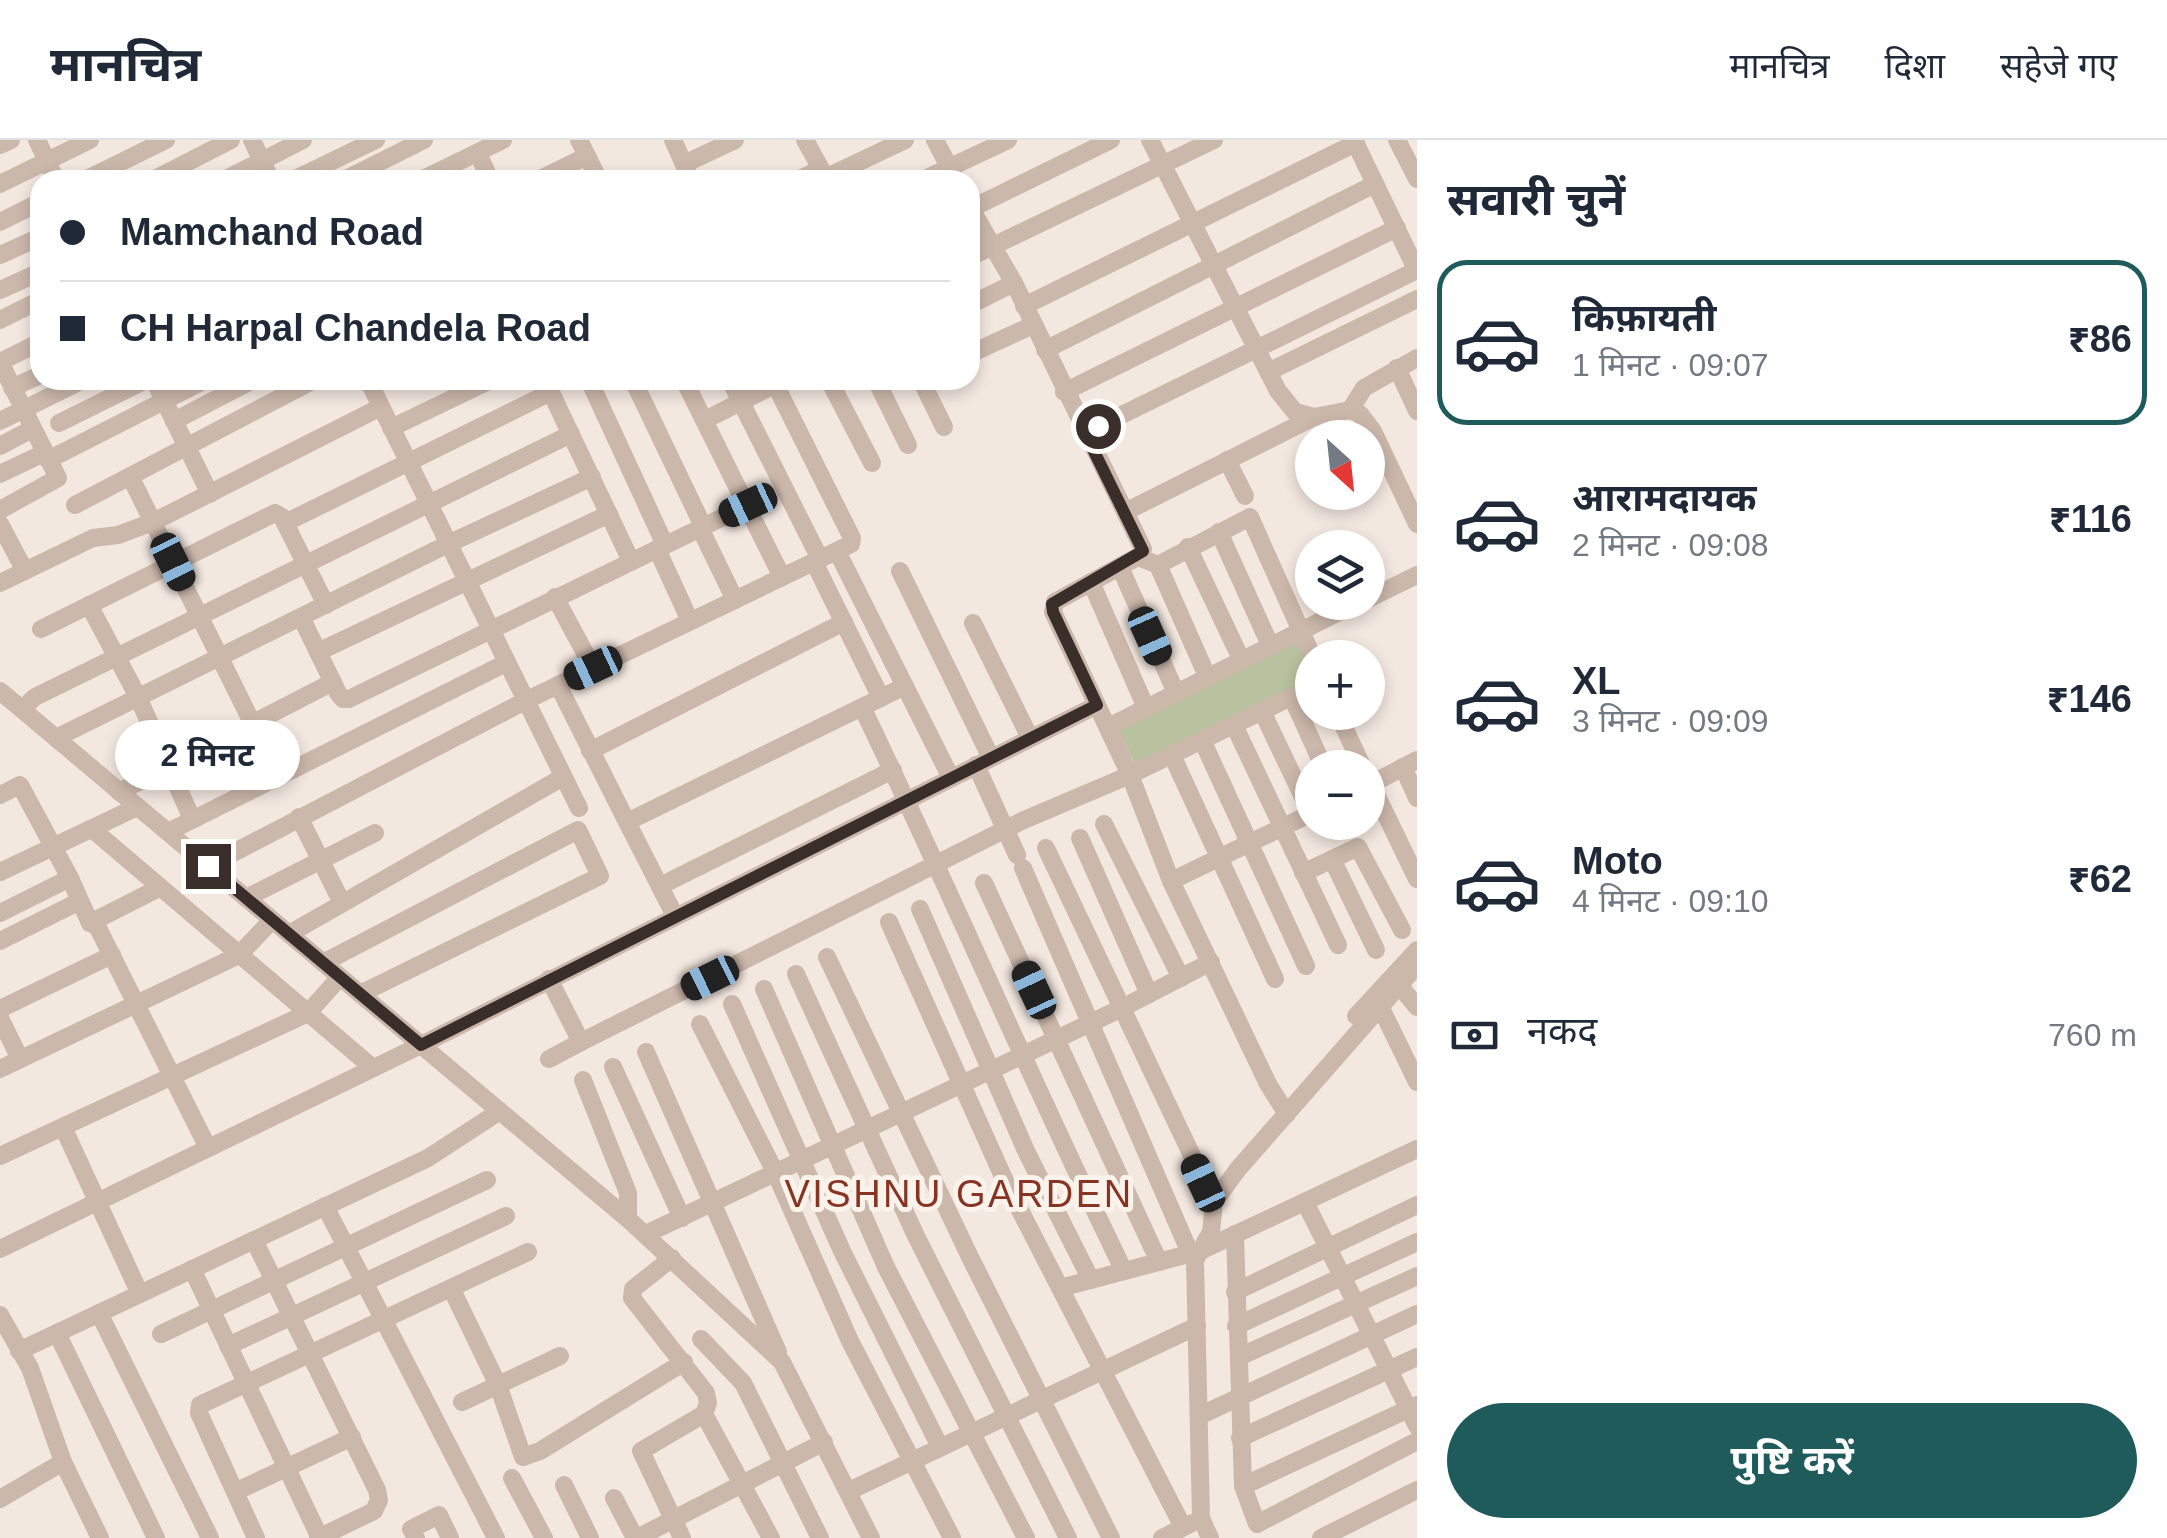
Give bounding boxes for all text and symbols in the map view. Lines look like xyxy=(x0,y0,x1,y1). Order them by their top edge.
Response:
text: मानचित्र xyxy=(50,38,201,91)
text: मानचित्र xyxy=(1729,46,1829,85)
text: दिशा xyxy=(1884,46,1945,85)
text: सहेजे गए xyxy=(2000,46,2117,85)
text: सवारी चुनें xyxy=(1447,174,1625,225)
text: Mamchand Road xyxy=(120,211,424,253)
text: किफ़ायती xyxy=(1572,297,1716,339)
icon: car xyxy=(1452,298,1542,388)
text: CH Harpal Chandela Road xyxy=(120,307,591,349)
text: ₹86 xyxy=(2068,318,2132,360)
text: 1 मिनट · 09:07 xyxy=(1572,347,1769,383)
route start xyxy=(1076,404,1121,449)
north arrow xyxy=(1295,420,1385,510)
map controls xyxy=(1295,420,1385,840)
text: आरामदायक xyxy=(1572,477,1756,519)
icon: car xyxy=(1452,478,1542,568)
car xyxy=(714,479,782,531)
text: ₹116 xyxy=(2049,498,2132,540)
text: 2 मिनट · 09:08 xyxy=(1572,527,1769,563)
car xyxy=(146,528,200,596)
button: layers xyxy=(1295,530,1385,620)
car xyxy=(1124,602,1176,670)
button: + xyxy=(1295,640,1385,730)
car xyxy=(559,642,627,694)
icon: car xyxy=(1452,658,1542,748)
text: XL xyxy=(1572,660,1621,702)
text: ₹146 xyxy=(2047,678,2132,720)
text: 3 मिनट · 09:09 xyxy=(1572,703,1769,739)
callout: 2 मिनट xyxy=(116,721,300,791)
text: 2 मिनट xyxy=(161,737,254,773)
button: − xyxy=(1295,750,1385,840)
icon: car xyxy=(1452,838,1542,928)
text: Moto xyxy=(1572,840,1663,882)
route end xyxy=(186,844,231,889)
text: ₹62 xyxy=(2068,858,2132,900)
text: 4 मिनट · 09:10 xyxy=(1572,883,1769,919)
car xyxy=(676,951,744,1005)
car xyxy=(1008,956,1060,1024)
icon: cash xyxy=(1447,1008,1502,1063)
text: नकद xyxy=(1527,1010,1597,1052)
text: 760 m xyxy=(2048,1017,2137,1053)
car xyxy=(1177,1149,1229,1217)
district label: VISHNU GARDEN xyxy=(784,1173,1134,1215)
button: पुष्टि करें xyxy=(1447,1403,2137,1518)

